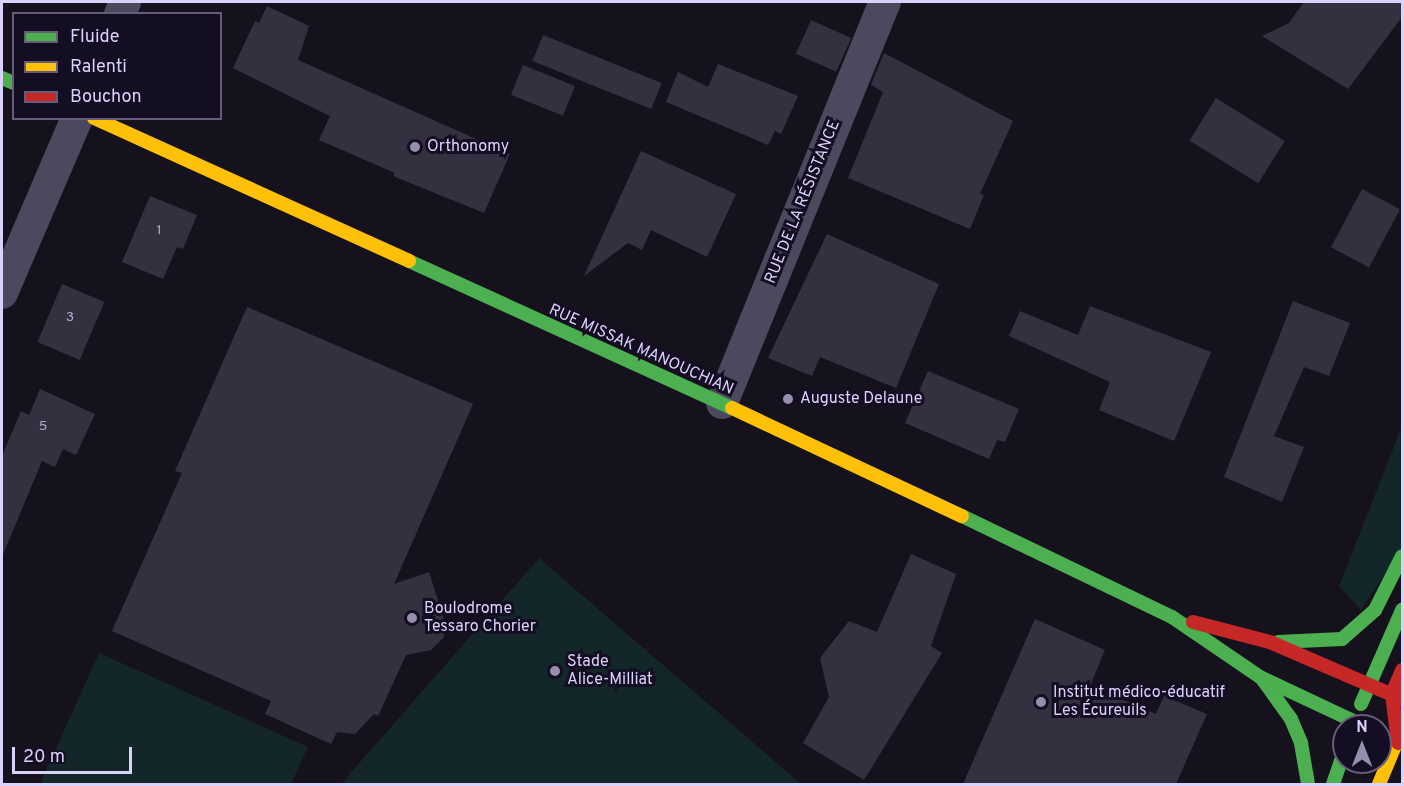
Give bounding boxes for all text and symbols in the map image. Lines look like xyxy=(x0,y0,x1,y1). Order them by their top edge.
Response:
legend xyxy=(12,12,222,120)
text: Fluide xyxy=(70,26,119,49)
text: Ralenti xyxy=(70,56,127,79)
text: Bouchon xyxy=(70,86,142,109)
street label: RUE DE LA RÉSISTANCE xyxy=(761,117,845,287)
place label: Orthonomy xyxy=(427,137,509,157)
marker: Orthonomy xyxy=(408,140,422,154)
house number: 1 xyxy=(156,223,162,239)
street label: RUE MISSAK MANOUCHIAN xyxy=(546,301,736,399)
house number: 3 xyxy=(66,310,74,326)
place label: Auguste Delaune xyxy=(800,389,922,409)
marker: Auguste Delaune xyxy=(781,392,795,406)
house number: 5 xyxy=(39,419,47,435)
place label: Boulodrome Tessaro Chorier xyxy=(424,599,536,637)
marker: Boulodrome Tessaro Chorier xyxy=(405,611,419,625)
place label: Stade Alice-Milliat xyxy=(567,652,653,690)
marker: Stade Alice-Milliat xyxy=(548,664,562,678)
place label: Institut médico-éducatif Les Écureuils xyxy=(1053,683,1225,721)
marker: Institut médico-éducatif Les Écureuils xyxy=(1034,695,1048,709)
north arrow xyxy=(1332,714,1392,774)
text: N xyxy=(1356,718,1368,738)
scale bar xyxy=(15,735,135,773)
text: 20 m xyxy=(23,746,65,769)

